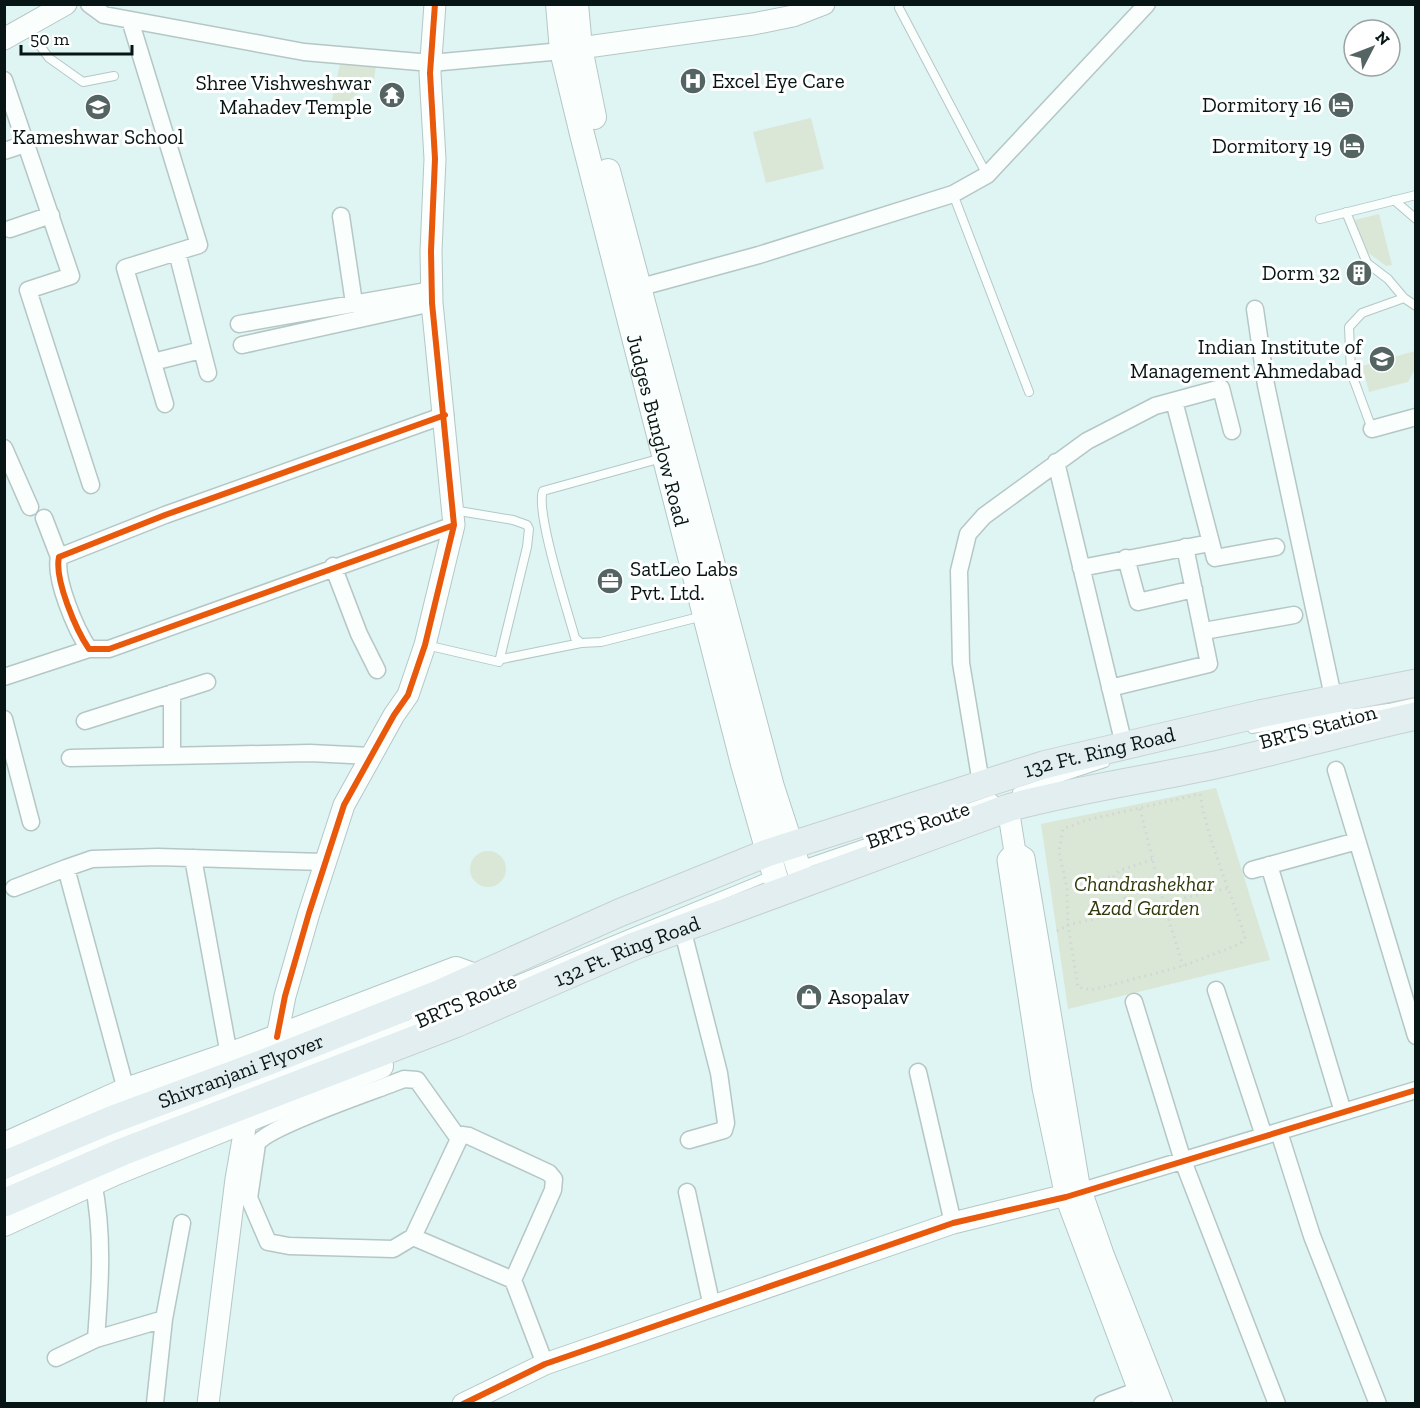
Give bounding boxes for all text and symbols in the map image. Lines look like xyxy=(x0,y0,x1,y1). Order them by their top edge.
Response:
scale bar xyxy=(21,18,132,56)
north arrow xyxy=(1342,18,1402,78)
text: N xyxy=(1372,27,1394,49)
text: 50 m xyxy=(30,28,70,50)
hospital icon: Excel Eye Care xyxy=(678,66,708,96)
place label: Excel Eye Care xyxy=(712,68,845,93)
place label: Shree Vishweshwar Mahadev Temple xyxy=(195,70,372,119)
temple icon: Shree Vishweshwar Mahadev Temple xyxy=(377,80,407,110)
hotel icon: Dormitory 16 xyxy=(1326,90,1356,120)
school or university icon: Kameshwar School xyxy=(83,92,113,122)
place label: Dormitory 16 xyxy=(1202,92,1322,117)
place label: Kameshwar School xyxy=(12,124,184,149)
hotel icon: Dormitory 19 xyxy=(1337,131,1367,161)
place label: Dormitory 19 xyxy=(1212,133,1332,158)
building icon: Dorm 32 xyxy=(1344,258,1374,288)
place label: Dorm 32 xyxy=(1262,260,1340,285)
street label: Judges Bunglow Road xyxy=(622,331,695,529)
place label: Indian Institute of Management Ahmedabad xyxy=(1130,334,1363,383)
school or university icon: Indian Institute of Management Ahmedabad xyxy=(1367,344,1397,374)
place label: SatLeo Labs Pvt. Ltd. xyxy=(630,556,738,605)
office icon: SatLeo Labs Pvt. Ltd. xyxy=(595,566,625,596)
street label: BRTS Station xyxy=(1257,699,1379,754)
street label: 132 Ft. Ring Road xyxy=(1020,721,1178,782)
street label: BRTS Route xyxy=(863,795,973,854)
park label: Chandrashekhar Azad Garden xyxy=(1074,871,1215,920)
street label: 132 Ft. Ring Road xyxy=(550,910,703,991)
street label: BRTS Route xyxy=(411,968,520,1033)
shop icon: Asopalav xyxy=(794,982,824,1012)
place label: Asopalav xyxy=(828,984,910,1009)
street label: Shivranjani Flyover xyxy=(154,1028,327,1113)

